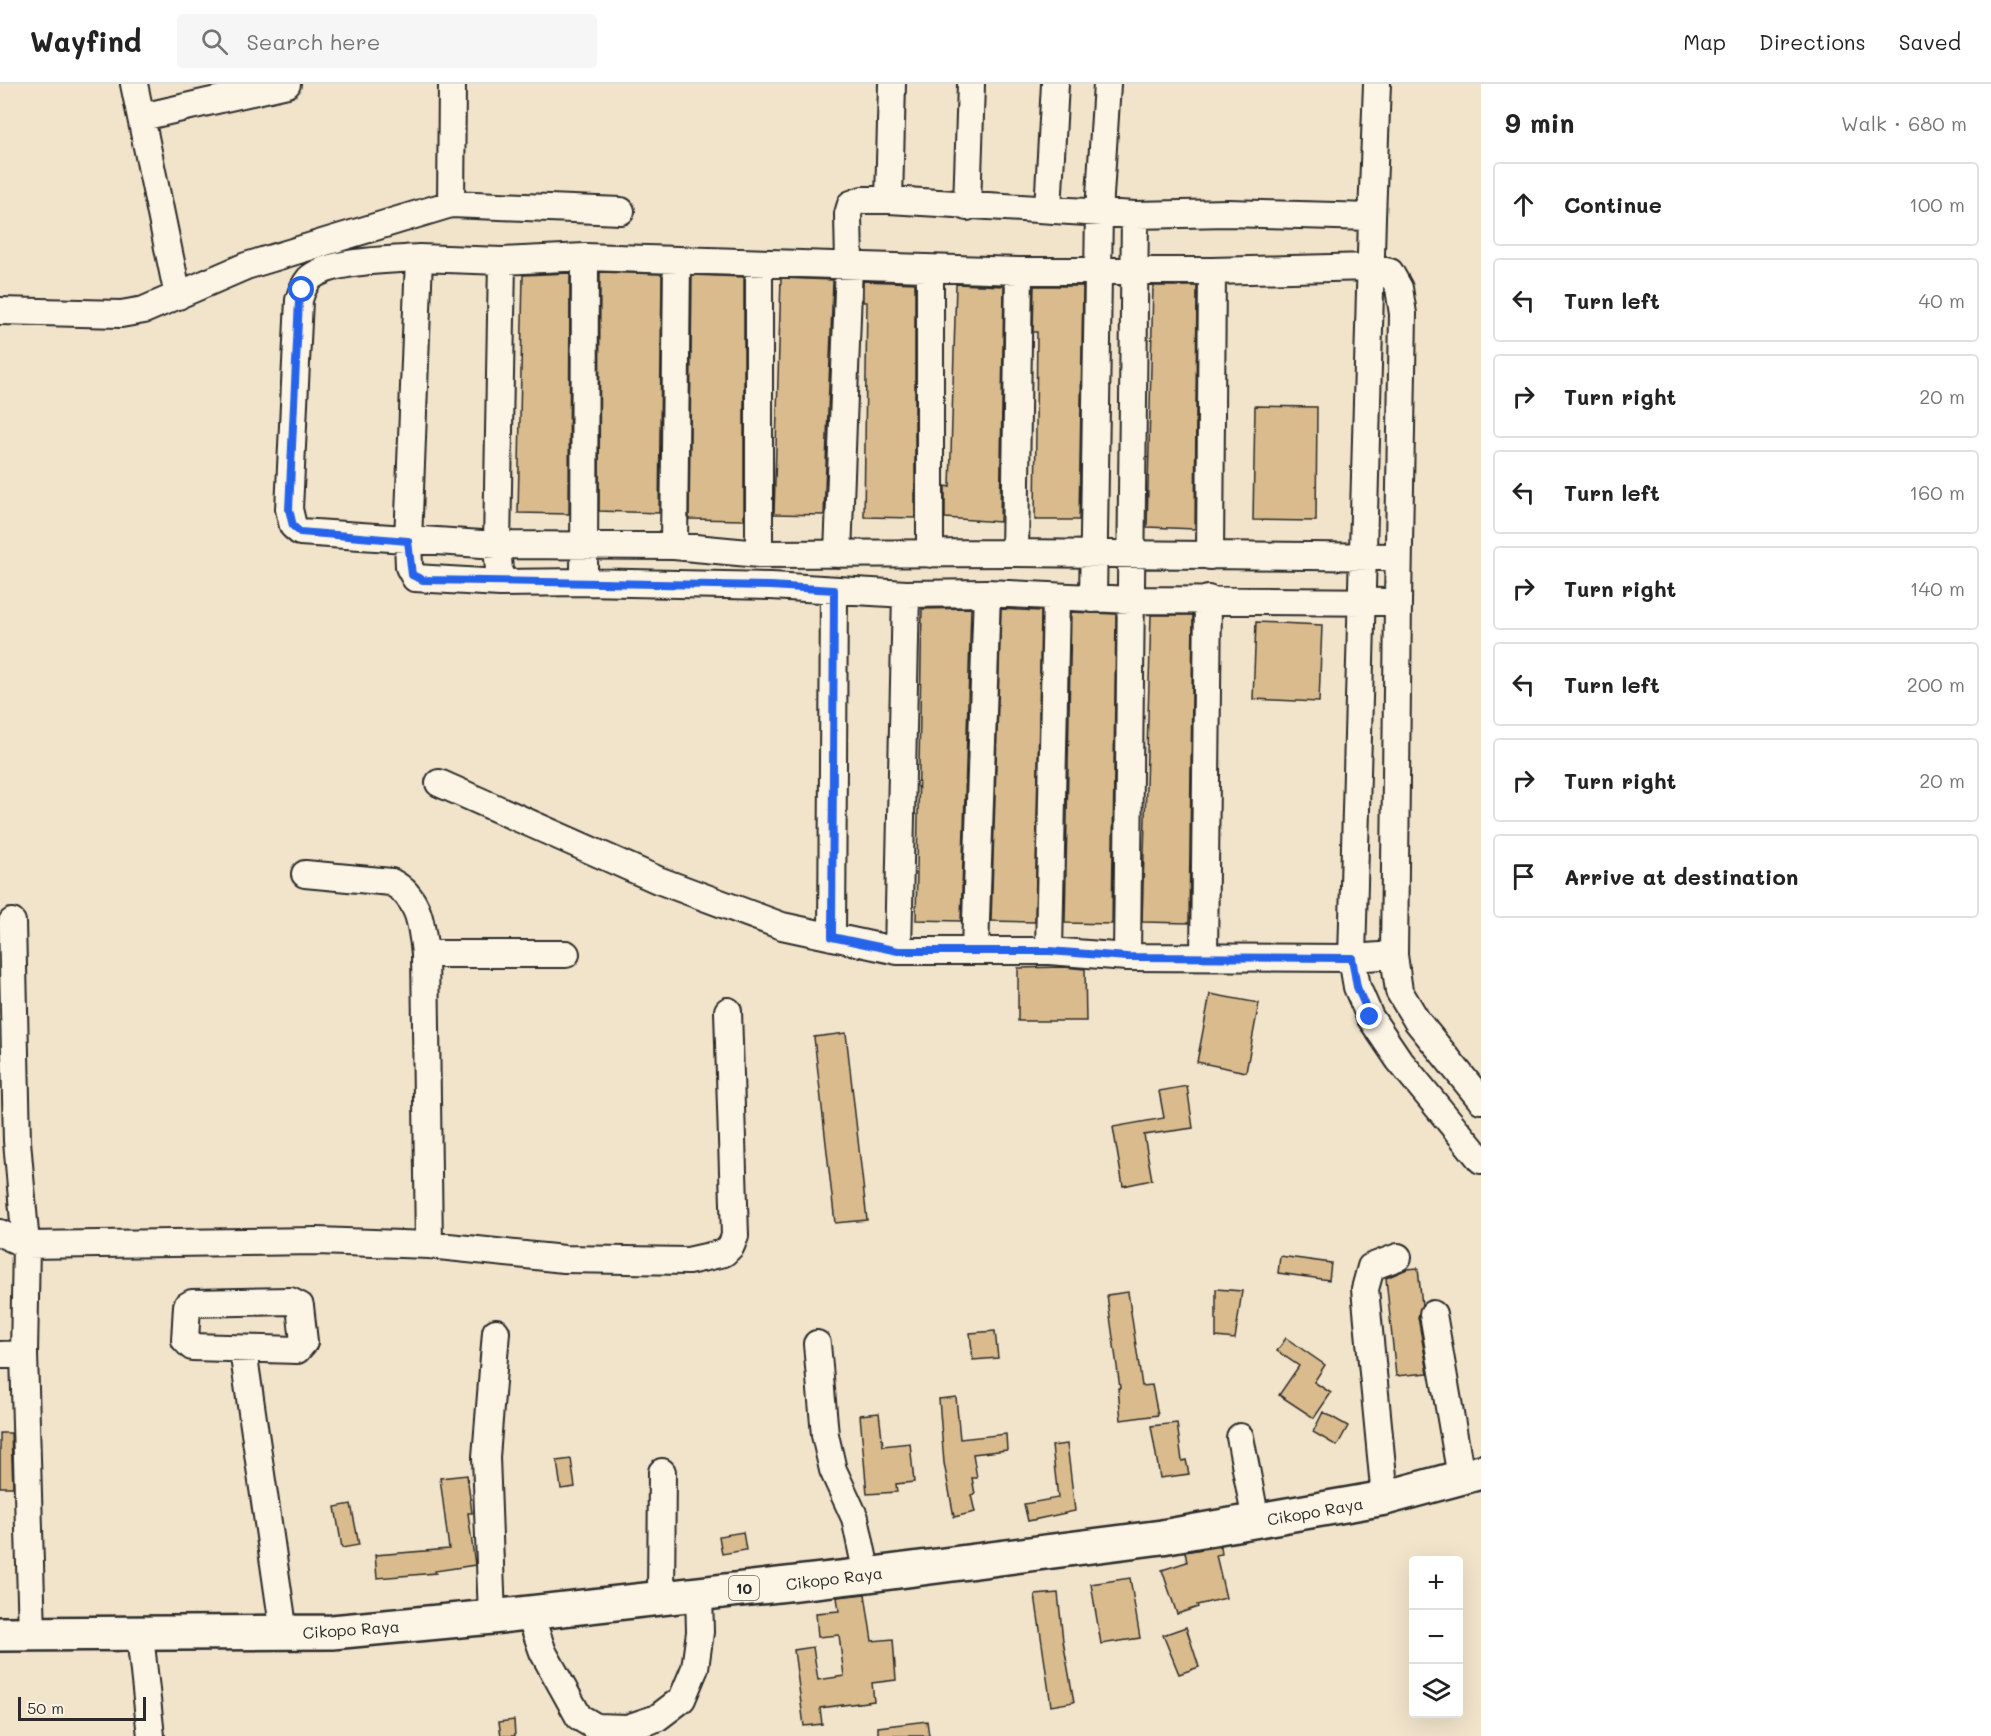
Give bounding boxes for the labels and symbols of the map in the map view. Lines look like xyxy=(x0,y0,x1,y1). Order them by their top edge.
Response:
route start xyxy=(288,276,314,302)
route end xyxy=(1356,1003,1382,1029)
street label: Cikopo Raya xyxy=(1265,1492,1365,1530)
street label: Cikopo Raya xyxy=(784,1562,884,1594)
road number: 10 xyxy=(729,1576,759,1600)
street label: Cikopo Raya xyxy=(302,1615,400,1643)
scale bar xyxy=(18,1694,146,1722)

